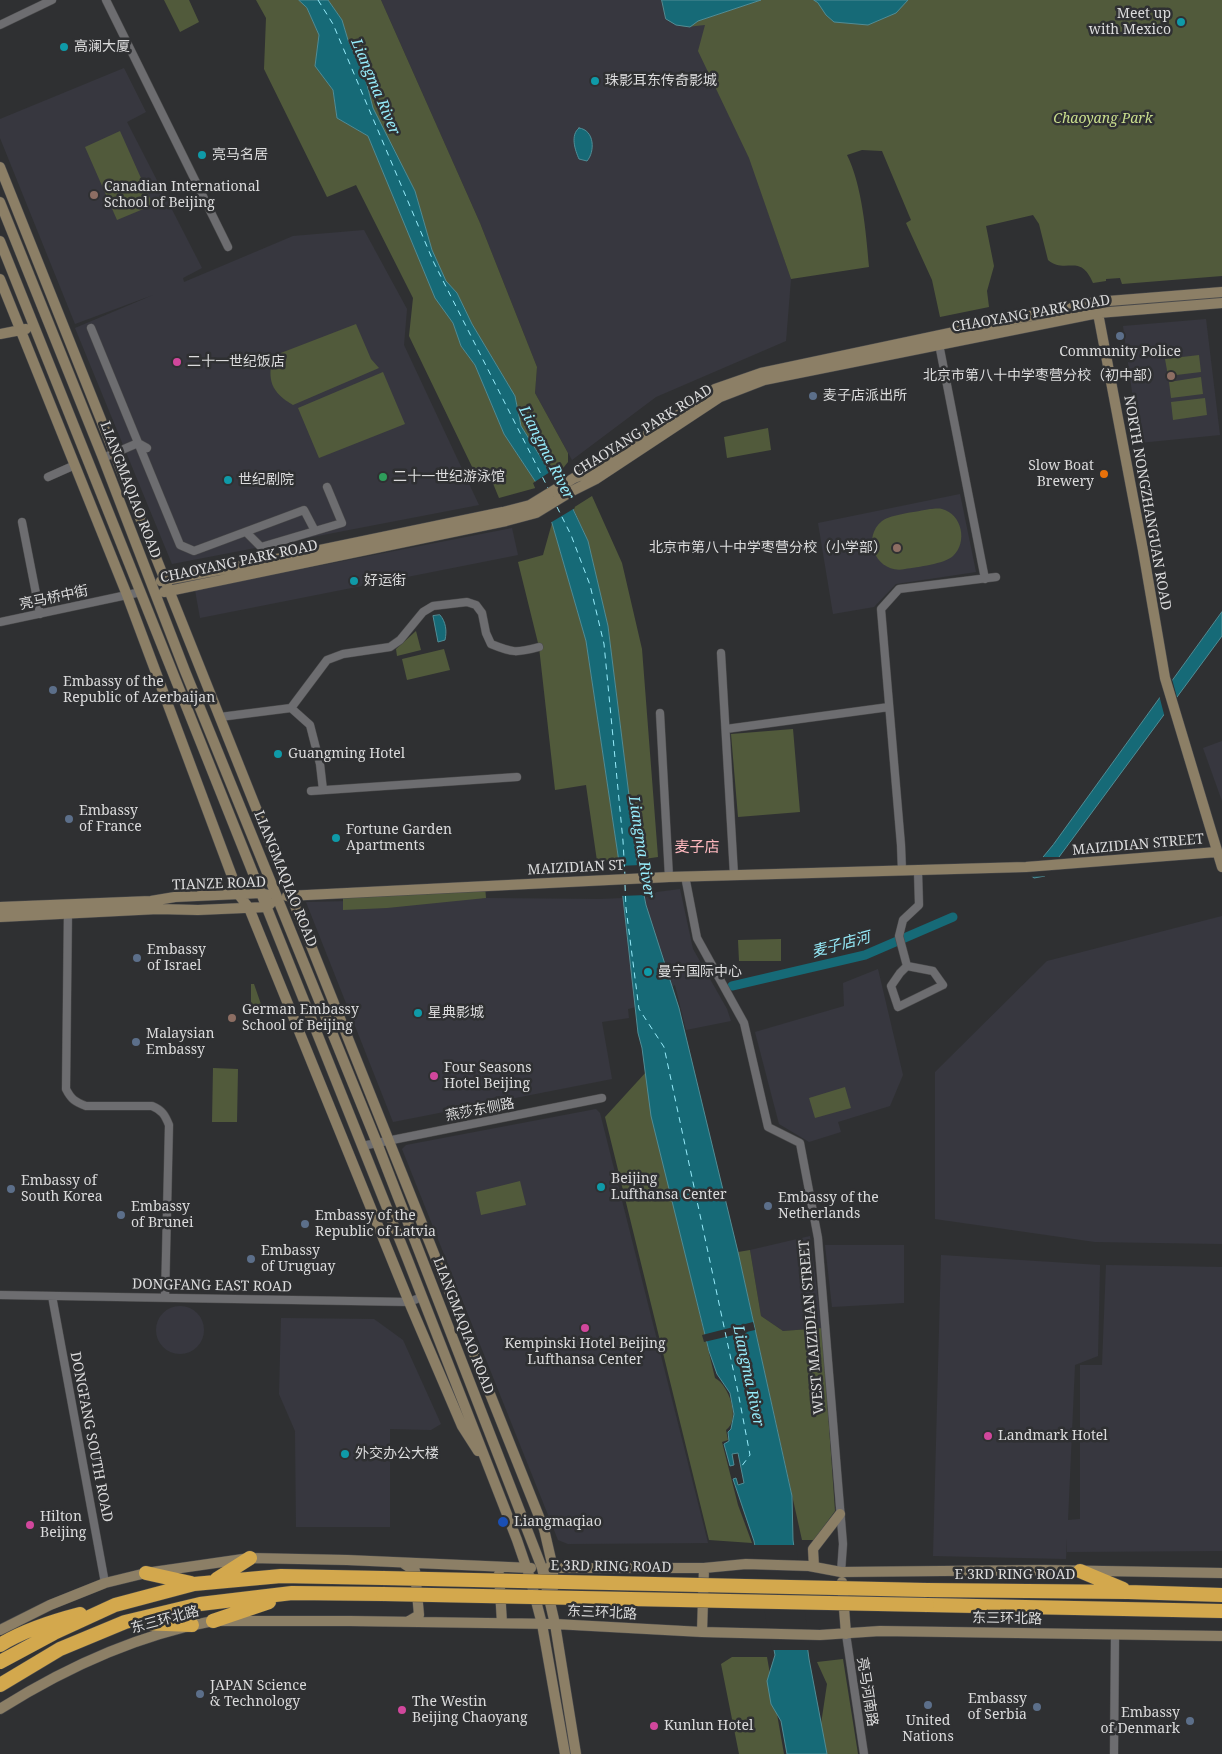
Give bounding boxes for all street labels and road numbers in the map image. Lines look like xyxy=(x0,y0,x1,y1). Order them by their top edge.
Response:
street label: CHAOYANG PARK ROAD xyxy=(950,292,1112,336)
street label: CHAOYANG PARK ROAD xyxy=(570,381,716,481)
street label: NORTH NONGZHANGUAN ROAD xyxy=(1120,394,1174,612)
street label: LIANGMAQIAO ROAD xyxy=(96,419,164,561)
street label: CHAOYANG PARK ROAD xyxy=(159,537,319,587)
street label: 亮马桥中街 xyxy=(18,583,90,613)
street label: LIANGMAQIAO ROAD xyxy=(250,808,320,950)
street label: MAIZIDIAN STREET xyxy=(1071,831,1205,859)
street label: MAIZIDIAN ST xyxy=(527,857,625,879)
street label: TIANZE ROAD xyxy=(172,874,266,894)
street label: 燕莎东侧路 xyxy=(444,1095,516,1125)
street label: WEST MAIZIDIAN STREET xyxy=(796,1239,828,1415)
street label: LIANGMAQIAO ROAD xyxy=(429,1255,497,1397)
street label: DONGFANG EAST ROAD xyxy=(132,1276,292,1296)
street label: DONGFANG SOUTH ROAD xyxy=(66,1350,116,1524)
street label: E 3RD RING ROAD xyxy=(550,1558,672,1576)
street label: E 3RD RING ROAD xyxy=(955,1567,1075,1583)
street label: 东三环北路 xyxy=(129,1603,201,1637)
street label: 东三环北路 xyxy=(567,1603,637,1623)
street label: 东三环北路 xyxy=(972,1610,1042,1628)
street label: 亮马河南路 xyxy=(853,1656,881,1728)

